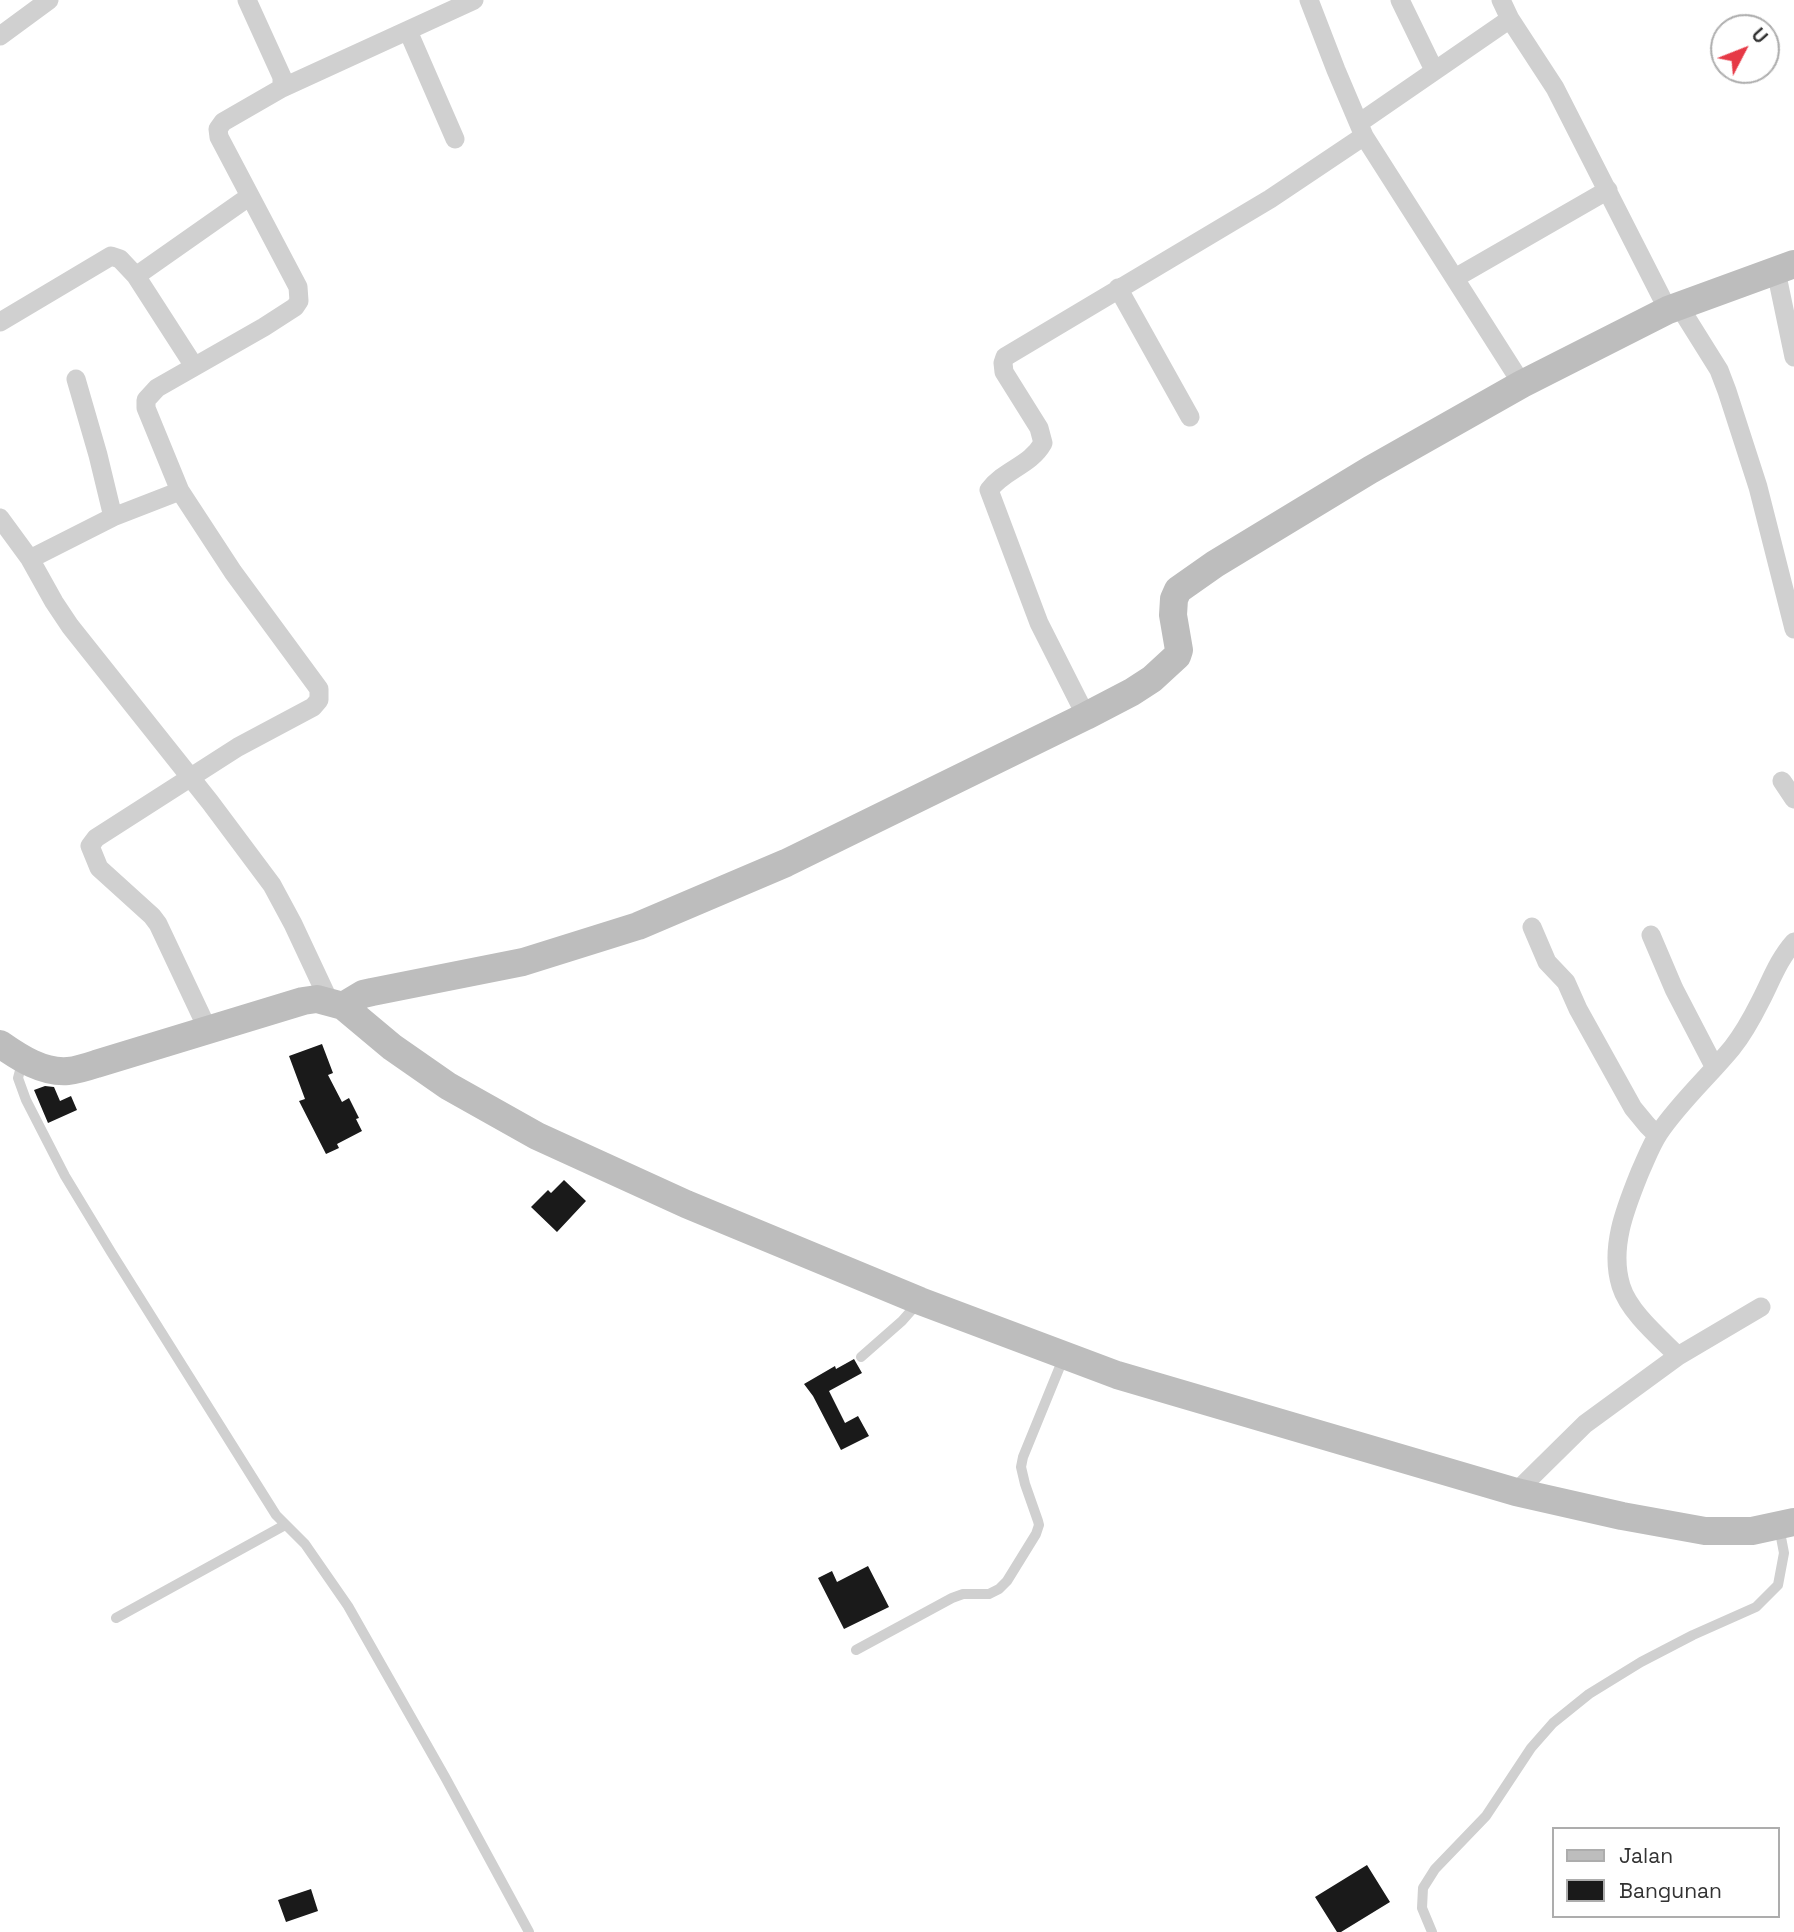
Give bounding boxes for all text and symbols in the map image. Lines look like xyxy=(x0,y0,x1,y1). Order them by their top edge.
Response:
north arrow xyxy=(1710,14,1780,84)
text: U xyxy=(1746,23,1773,49)
legend xyxy=(1552,1827,1780,1918)
text: Jalan xyxy=(1619,1842,1673,1869)
text: Bangunan xyxy=(1619,1877,1722,1904)

